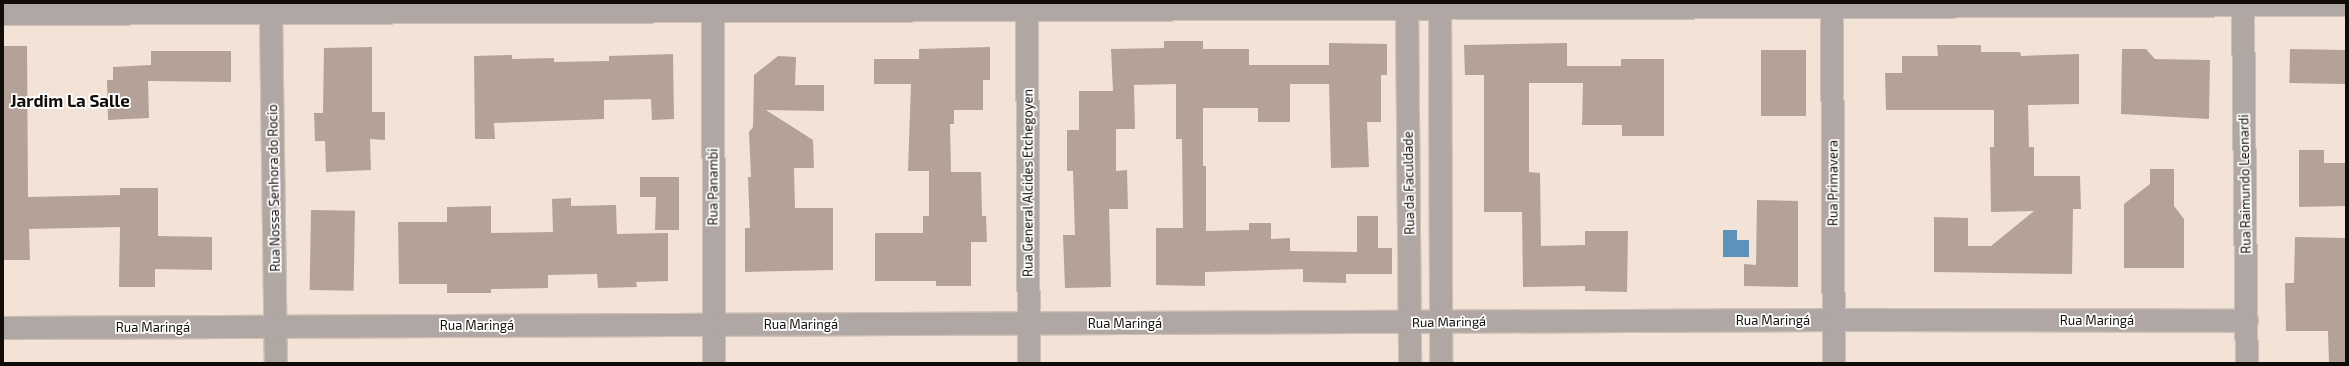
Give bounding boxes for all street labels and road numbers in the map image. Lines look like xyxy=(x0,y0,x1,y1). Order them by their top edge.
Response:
street label: Rua General Alcides Etchegoyen xyxy=(1020,89,1036,277)
street label: Rua Nossa Senhora do Rocio xyxy=(265,104,283,272)
street label: Rua Raimundo Leonardi xyxy=(2236,114,2254,254)
street label: Rua da Faculdade xyxy=(1400,131,1418,235)
street label: Rua Primavera xyxy=(1825,140,1841,226)
street label: Rua Panambi xyxy=(705,149,721,225)
street label: Rua Maringá xyxy=(1736,312,1810,328)
street label: Rua Maringá xyxy=(2060,312,2134,328)
street label: Rua Maringá xyxy=(1412,314,1486,330)
street label: Rua Maringá xyxy=(1088,315,1162,331)
street label: Rua Maringá xyxy=(764,316,838,332)
street label: Rua Maringá xyxy=(440,317,514,333)
street label: Rua Maringá xyxy=(116,319,190,335)

